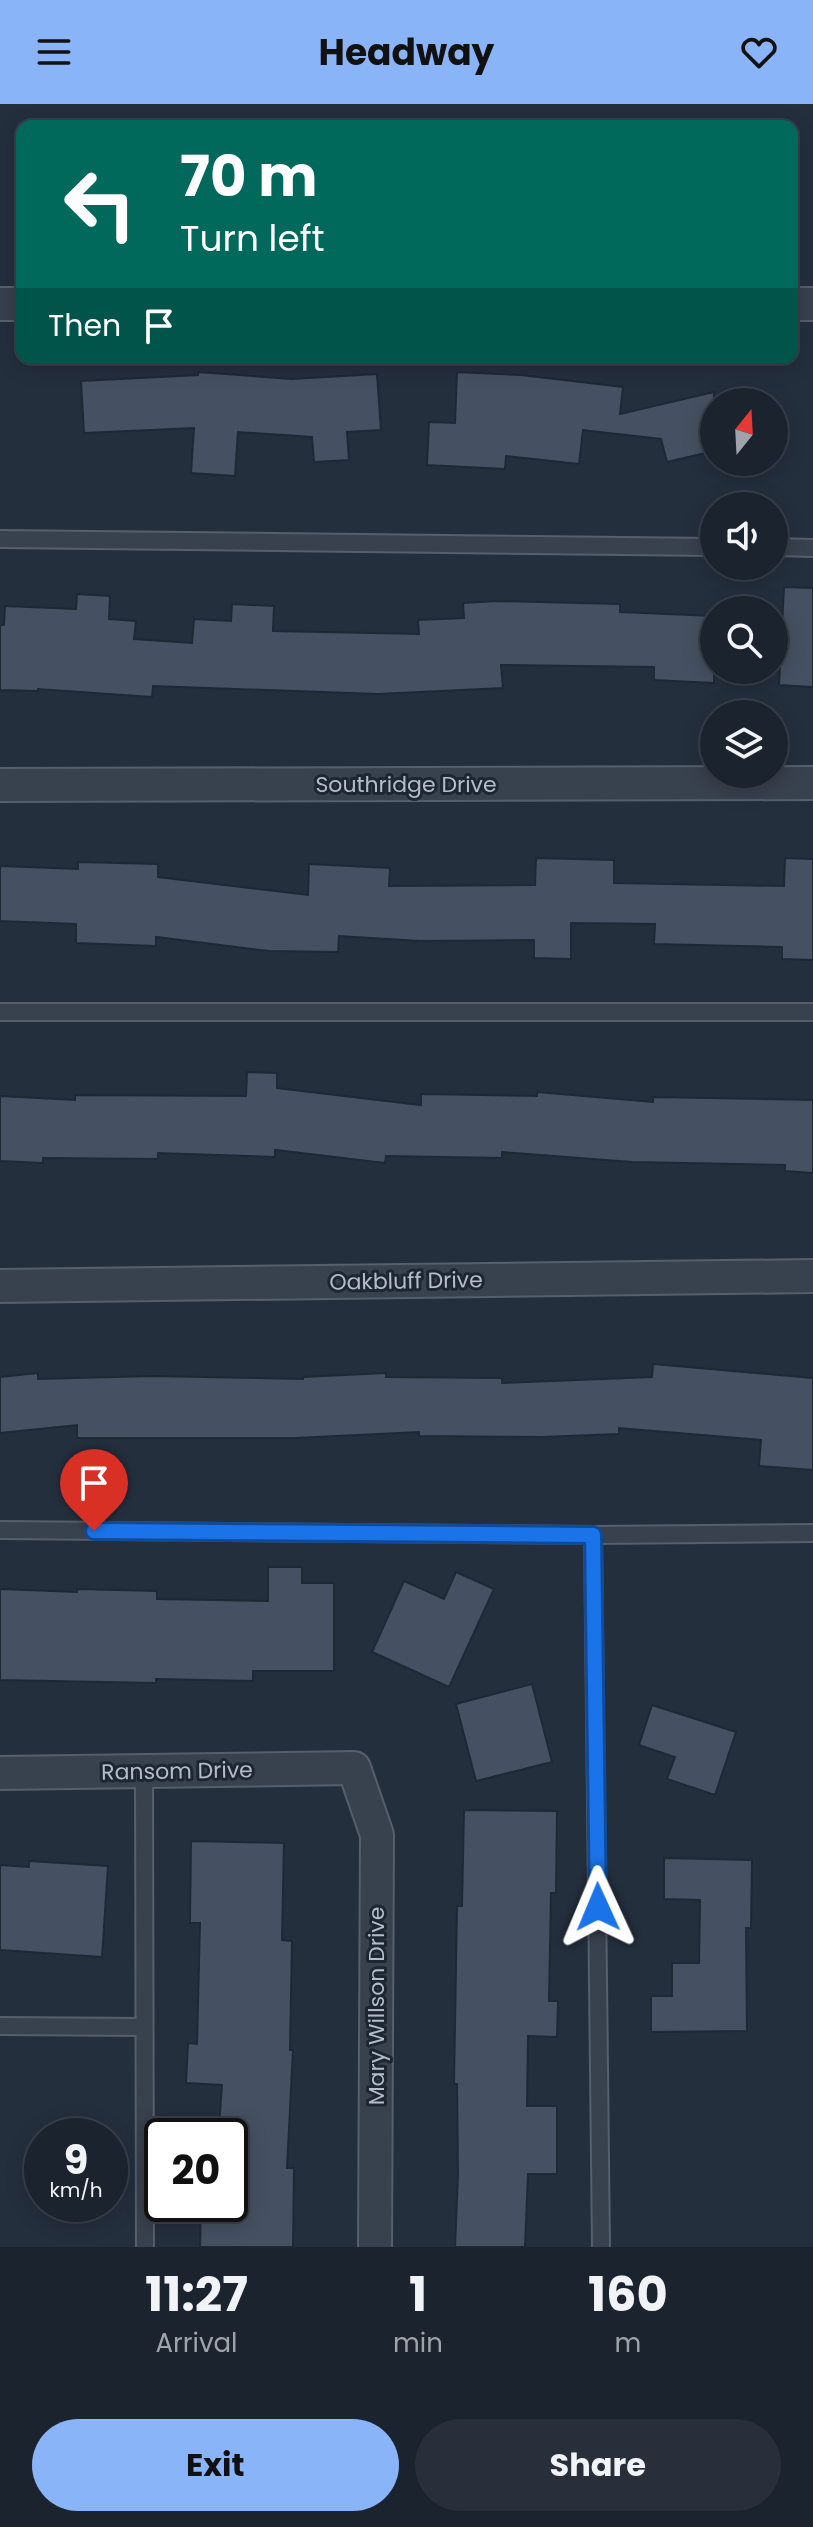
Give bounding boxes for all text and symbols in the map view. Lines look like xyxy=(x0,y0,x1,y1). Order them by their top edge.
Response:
text: Headway xyxy=(319,27,494,78)
icon: menu xyxy=(32,30,76,74)
icon: heart xyxy=(737,30,781,74)
text: 70 m xyxy=(180,137,318,216)
icon: left xyxy=(48,152,152,256)
text: Turn left xyxy=(180,213,325,264)
text: Then xyxy=(48,304,121,347)
icon: arrive xyxy=(137,304,181,348)
north arrow xyxy=(700,388,788,476)
map controls xyxy=(700,388,788,788)
button: sound xyxy=(700,492,788,580)
button: search xyxy=(700,596,788,684)
button: layers xyxy=(700,700,788,788)
street label: Southridge Drive xyxy=(315,769,497,800)
street label: Oakbluff Drive xyxy=(329,1264,483,1298)
pin xyxy=(60,1449,128,1531)
icon: arrive xyxy=(72,1461,116,1505)
street label: Ransom Drive xyxy=(101,1754,253,1788)
position arrow xyxy=(556,1865,640,1949)
street label: Mary Willson Drive xyxy=(361,1907,392,2105)
speed limit sign: 20 xyxy=(144,2118,248,2222)
text: 9 xyxy=(64,2132,88,2188)
text: km/h xyxy=(49,2176,103,2204)
text: 11:27 xyxy=(145,2261,248,2328)
text: 1 xyxy=(409,2261,427,2328)
text: 160 xyxy=(588,2261,668,2328)
text: Arrival xyxy=(156,2325,237,2361)
text: min xyxy=(393,2325,443,2361)
text: m xyxy=(615,2325,641,2361)
button: Exit xyxy=(32,2419,399,2511)
button: Share xyxy=(415,2419,781,2511)

